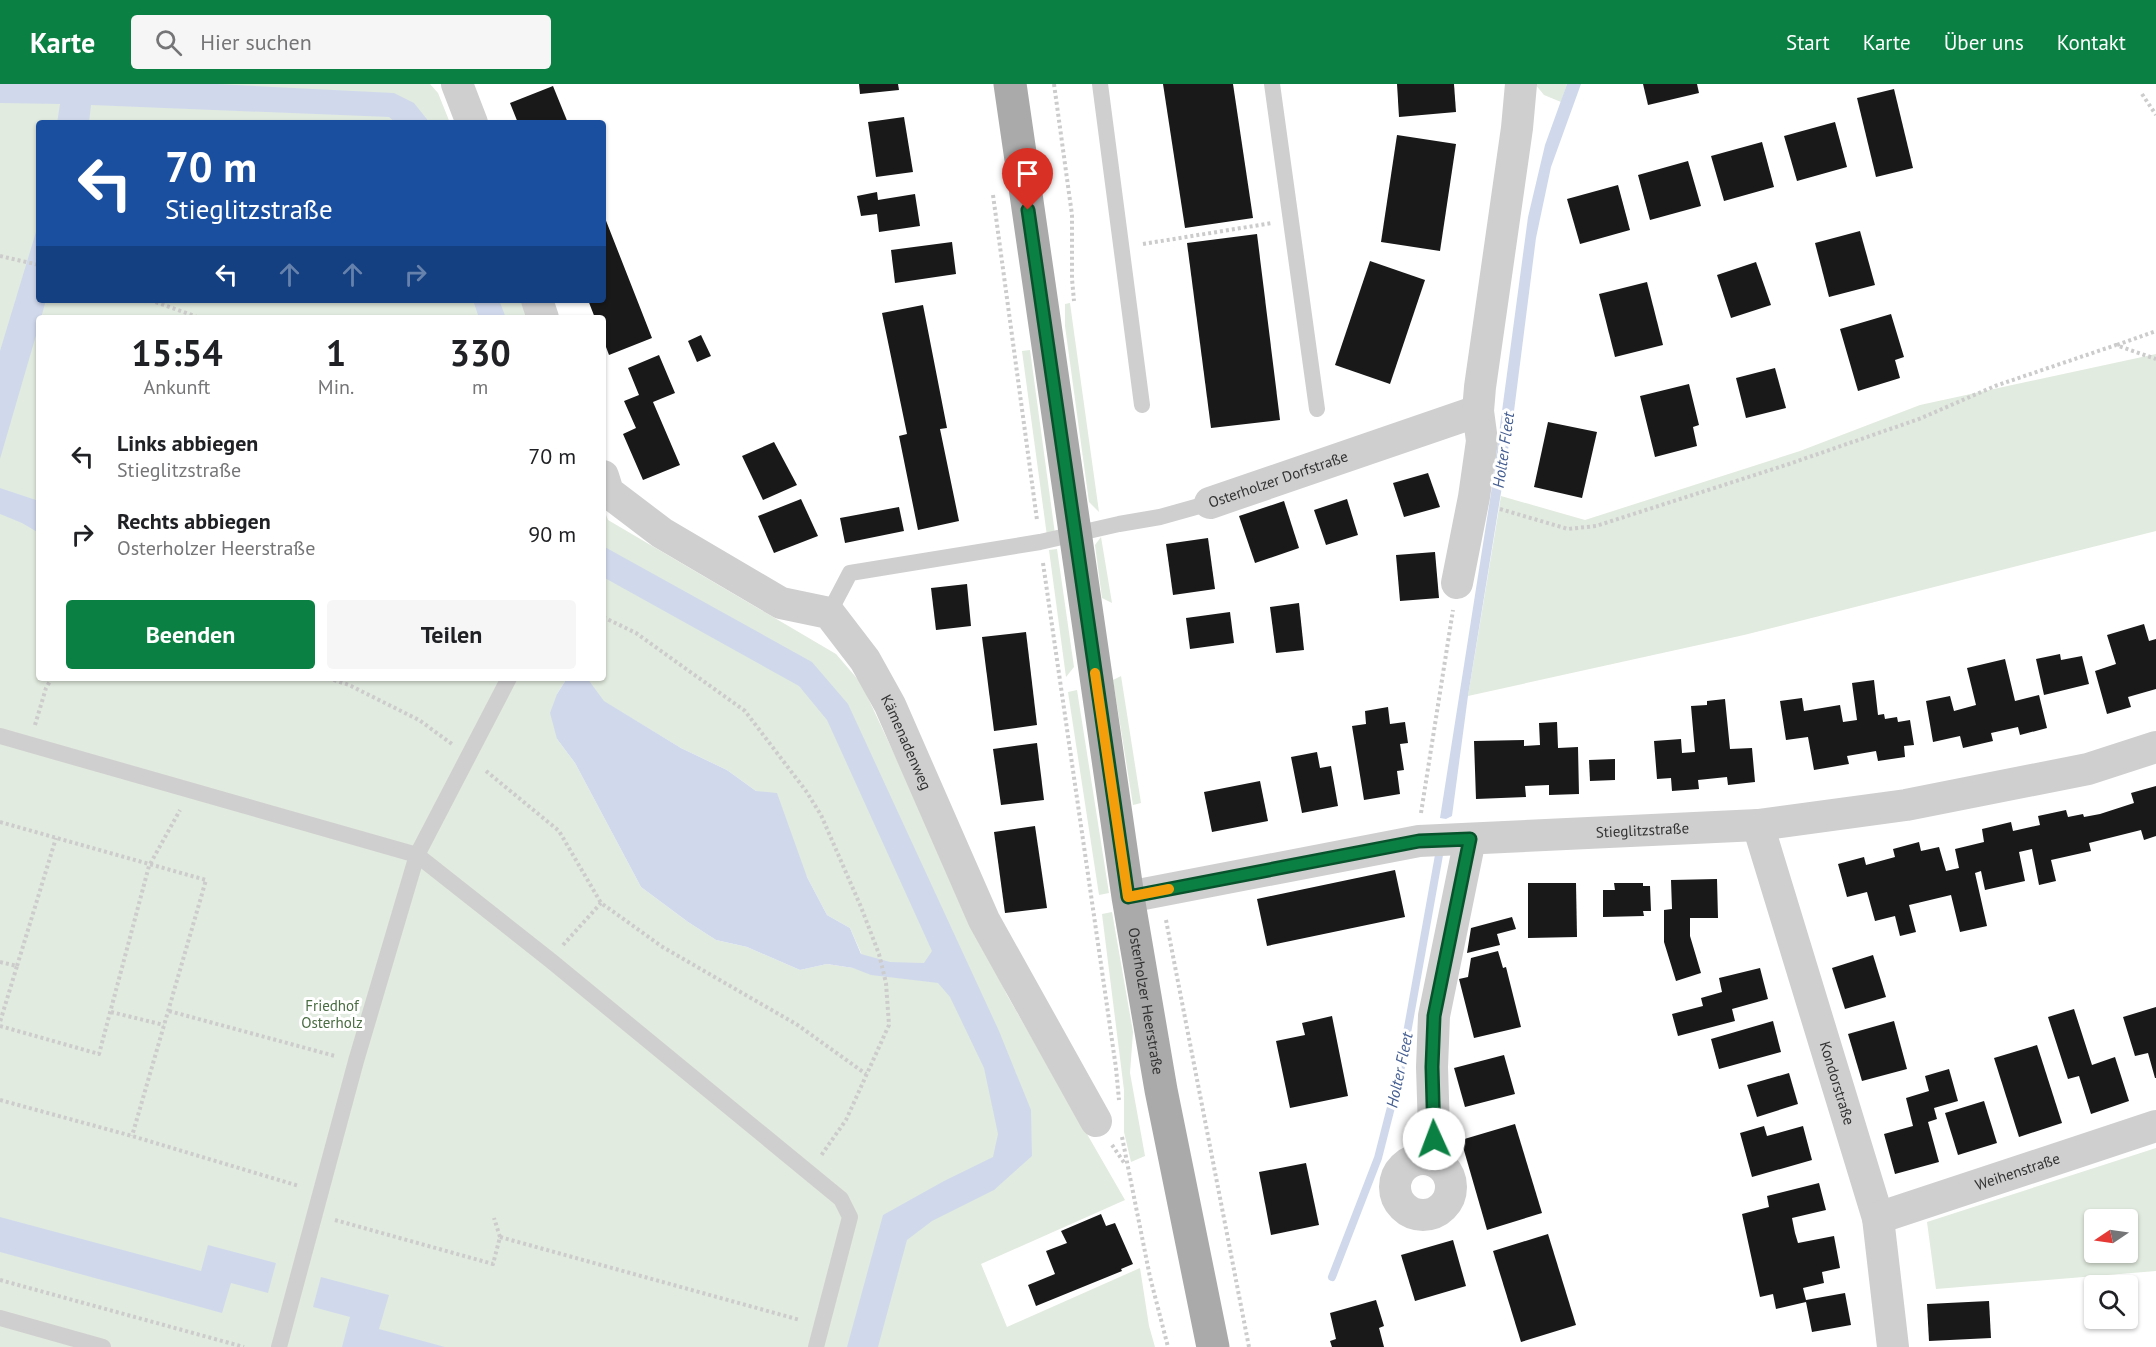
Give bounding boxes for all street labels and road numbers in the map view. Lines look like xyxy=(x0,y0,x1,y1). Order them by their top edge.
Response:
street label: Osterholzer Dorfstraße xyxy=(1206,446,1350,512)
street label: Kämenadenweg xyxy=(877,691,936,793)
street label: Stieglitzstraße xyxy=(1595,818,1689,842)
street label: Osterholzer Heerstraße xyxy=(1124,926,1168,1076)
street label: Kondorstraße xyxy=(1816,1039,1859,1127)
street label: Weihenstraße xyxy=(1973,1148,2062,1194)

